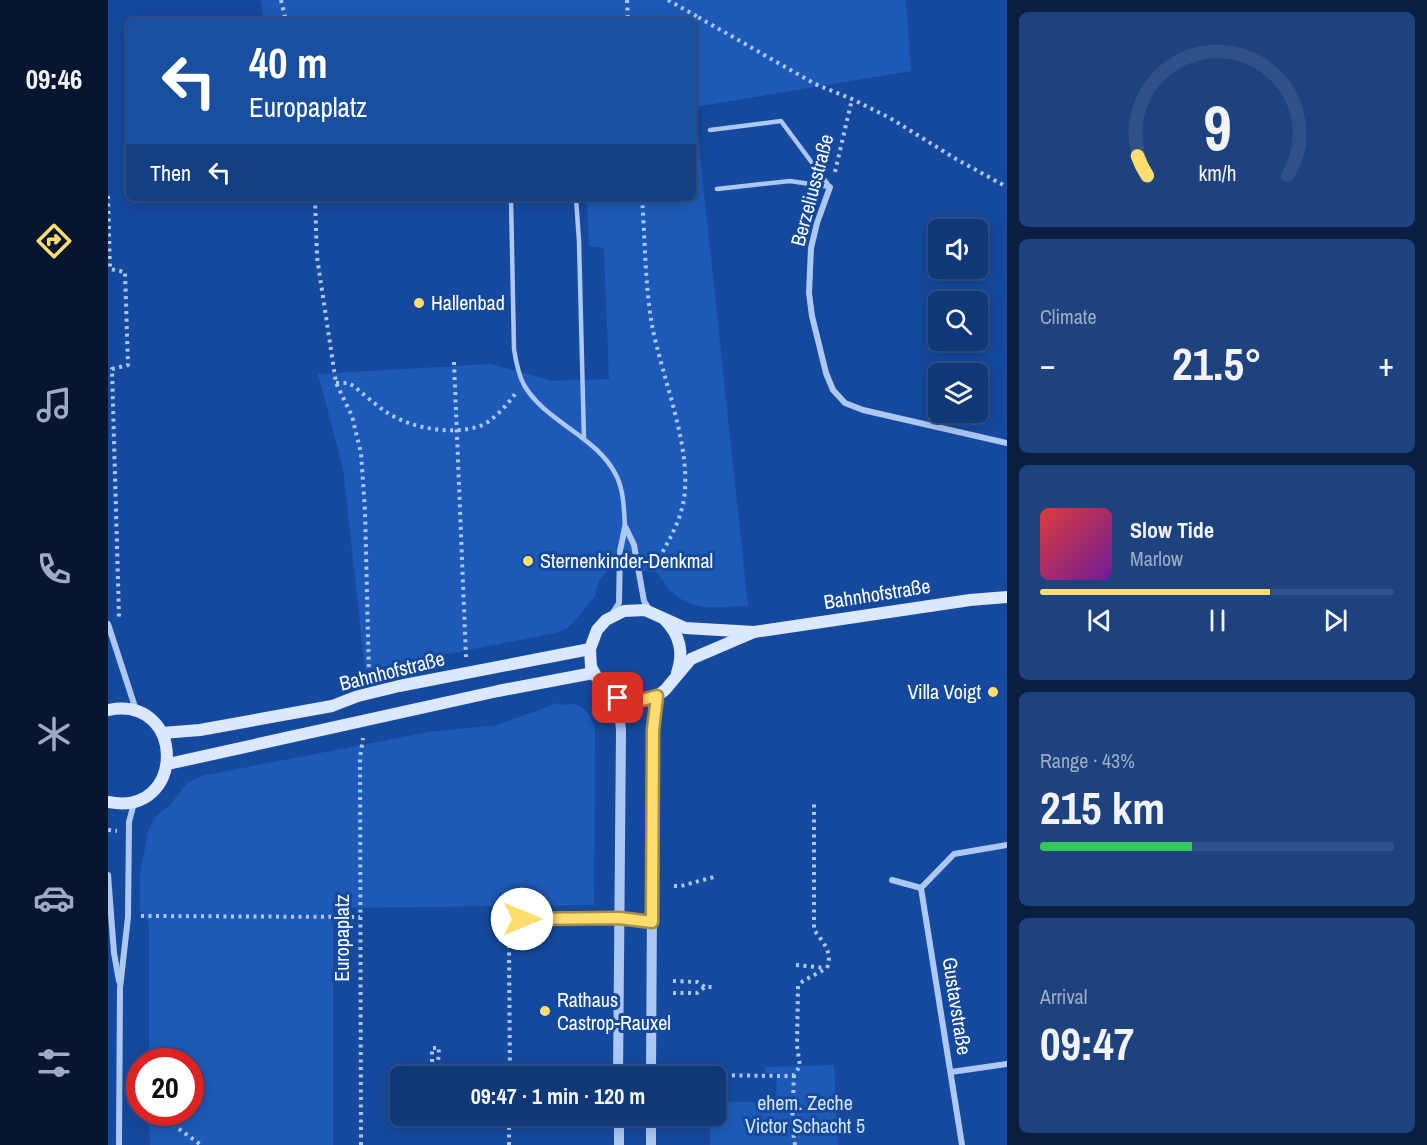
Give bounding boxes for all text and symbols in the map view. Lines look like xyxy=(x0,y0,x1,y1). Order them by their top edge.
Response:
text: 40 m xyxy=(249,35,328,91)
icon: left xyxy=(150,42,228,120)
text: 09:46 xyxy=(26,61,82,97)
text: 9 xyxy=(1203,85,1231,169)
text: Europaplatz xyxy=(249,89,367,125)
street label: Berzeliusstraße xyxy=(784,131,839,249)
icon: left xyxy=(203,156,236,189)
text: Then xyxy=(150,158,191,188)
text: km/h xyxy=(1198,160,1236,189)
map controls xyxy=(928,219,988,423)
button: sound xyxy=(928,219,988,279)
icon: directions xyxy=(33,220,75,262)
place label: Hallenbad xyxy=(431,289,505,316)
button: search xyxy=(928,291,988,351)
marker: Hallenbad xyxy=(412,296,426,310)
text: Climate xyxy=(1040,303,1097,330)
text: 21.5° xyxy=(1172,333,1262,394)
text: − xyxy=(1040,342,1056,386)
text: + xyxy=(1378,342,1394,386)
button: layers xyxy=(928,363,988,423)
icon: music xyxy=(33,384,75,426)
text: Slow Tide xyxy=(1130,515,1214,545)
text: Marlow xyxy=(1130,545,1183,572)
place label: Sternenkinder-Denkmal xyxy=(540,547,713,574)
icon: phone xyxy=(33,548,75,590)
marker: Sternenkinder-Denkmal xyxy=(521,554,535,568)
street label: Bahnhofstraße xyxy=(822,572,932,615)
icon: previous xyxy=(1083,604,1116,637)
icon: pause xyxy=(1201,604,1234,637)
icon: next xyxy=(1319,604,1352,637)
street label: Bahnhofstraße xyxy=(336,644,447,697)
pin xyxy=(592,672,643,723)
place label: Villa Voigt xyxy=(907,678,981,705)
icon: arrive xyxy=(601,681,634,714)
marker: Villa Voigt xyxy=(986,685,1000,699)
icon: climate xyxy=(33,713,75,755)
text: Range · 43% xyxy=(1040,747,1135,774)
text: 215 km xyxy=(1040,777,1165,838)
icon: car xyxy=(33,877,75,919)
position arrow xyxy=(490,887,554,951)
street label: Europaplatz xyxy=(328,894,355,982)
street label: Gustavstraße xyxy=(936,955,979,1057)
text: Arrival xyxy=(1040,983,1087,1010)
place label: Rathaus Castrop-Rauxel xyxy=(557,986,671,1036)
marker: Rathaus Castrop-Rauxel xyxy=(538,1004,552,1018)
text: 09:47 xyxy=(1040,1013,1134,1074)
icon: filters xyxy=(33,1042,75,1084)
speed limit sign: 20 xyxy=(126,1048,204,1126)
text: 09:47 · 1 min · 120 m xyxy=(471,1081,645,1111)
park label: ehem. Zeche Victor Schacht 5 xyxy=(745,1089,865,1139)

